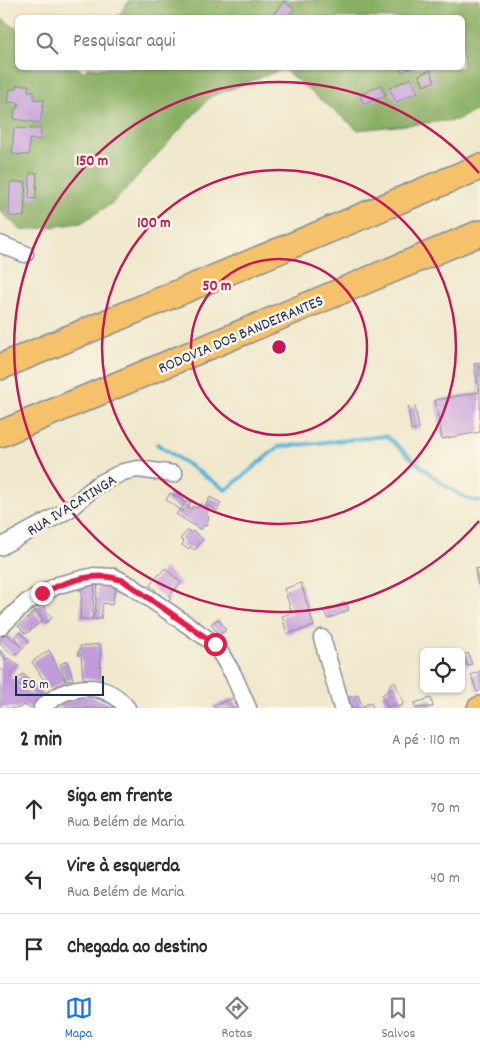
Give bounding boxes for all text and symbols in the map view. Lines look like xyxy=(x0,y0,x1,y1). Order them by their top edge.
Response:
search box xyxy=(15,15,465,70)
icon: search xyxy=(33,29,61,57)
text: Pesquisar aqui xyxy=(73,29,175,56)
text: 150 m xyxy=(76,151,108,173)
text: 100 m xyxy=(137,213,171,235)
text: 50 m xyxy=(203,276,231,298)
street label: RODOVIA DOS BANDEIRANTES xyxy=(155,290,327,381)
centre of rings xyxy=(270,338,288,356)
street label: RUA IVACATINGA xyxy=(23,469,122,543)
route end xyxy=(31,582,54,605)
route start xyxy=(204,633,227,656)
map controls xyxy=(420,648,465,693)
button: locate xyxy=(420,648,465,693)
scale bar xyxy=(15,673,104,696)
text: 50 m xyxy=(22,675,49,695)
text: 2 min xyxy=(20,726,62,756)
text: A pé · 110 m xyxy=(392,729,460,752)
text: Siga em frente xyxy=(67,784,172,811)
icon: ahead xyxy=(20,795,48,823)
text: 70 m xyxy=(430,797,460,820)
text: Rua Belém de Maria xyxy=(67,811,184,834)
text: Vire à esquerda xyxy=(67,854,179,881)
icon: left xyxy=(20,865,48,893)
text: 40 m xyxy=(430,867,460,890)
text: Rua Belém de Maria xyxy=(67,881,184,904)
icon: arrive xyxy=(20,935,48,963)
text: Chegada ao destino xyxy=(67,935,208,962)
tab: Mapa xyxy=(65,994,93,1044)
tab: Rotas xyxy=(222,994,252,1044)
tab: Salvos xyxy=(381,994,415,1044)

